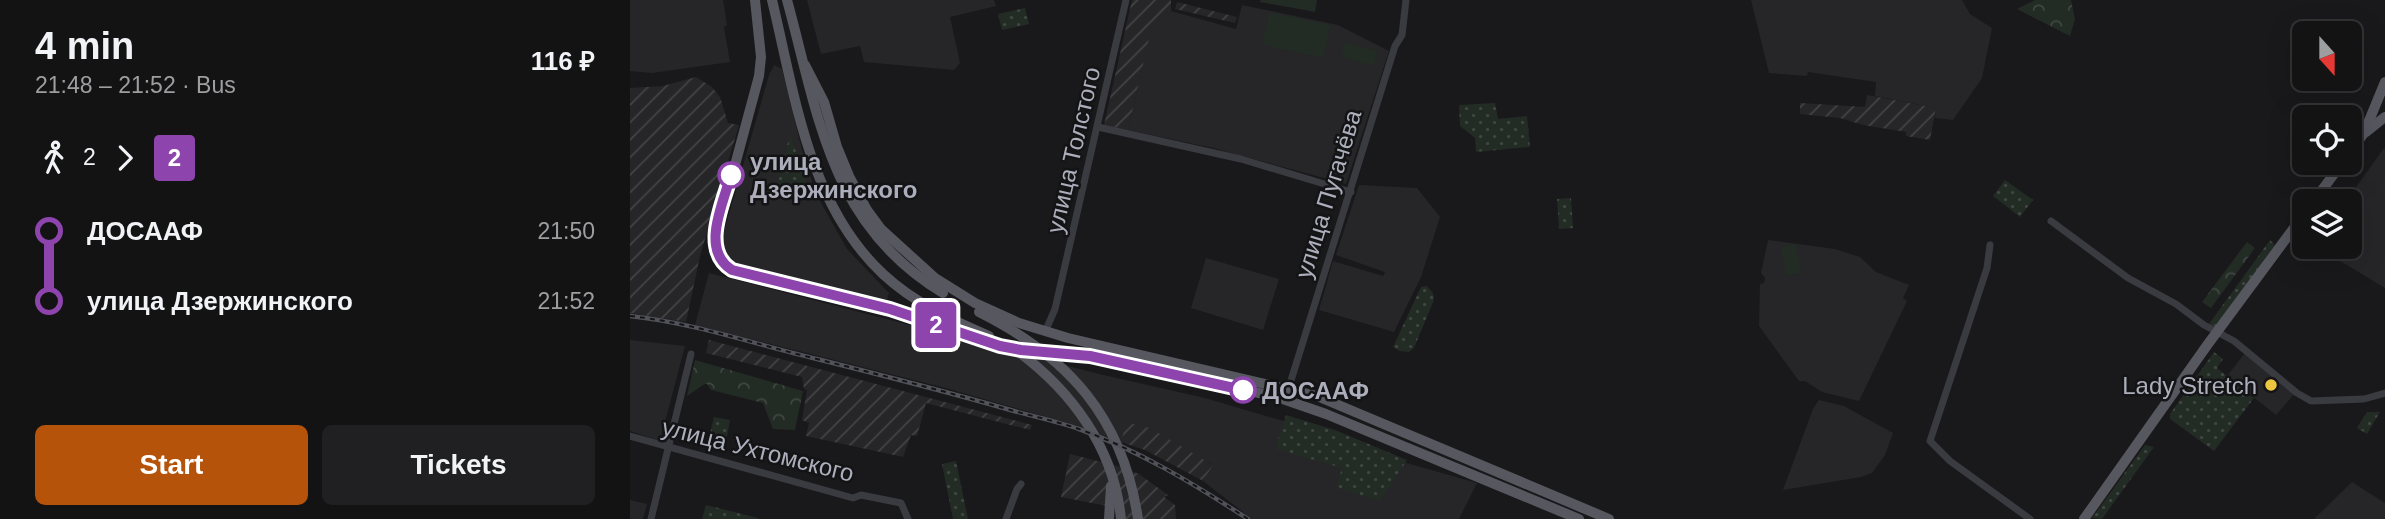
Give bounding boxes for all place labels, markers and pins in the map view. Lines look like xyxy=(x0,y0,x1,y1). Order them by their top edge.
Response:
place label: улица Дзержинского xyxy=(750,148,917,203)
marker: улица Дзержинского xyxy=(718,162,744,188)
place label: Lady Stretch xyxy=(2122,372,2257,399)
marker: ДОСААФ xyxy=(1230,377,1256,403)
place label: ДОСААФ xyxy=(1262,377,1369,404)
marker: Lady Stretch xyxy=(2263,377,2279,393)

